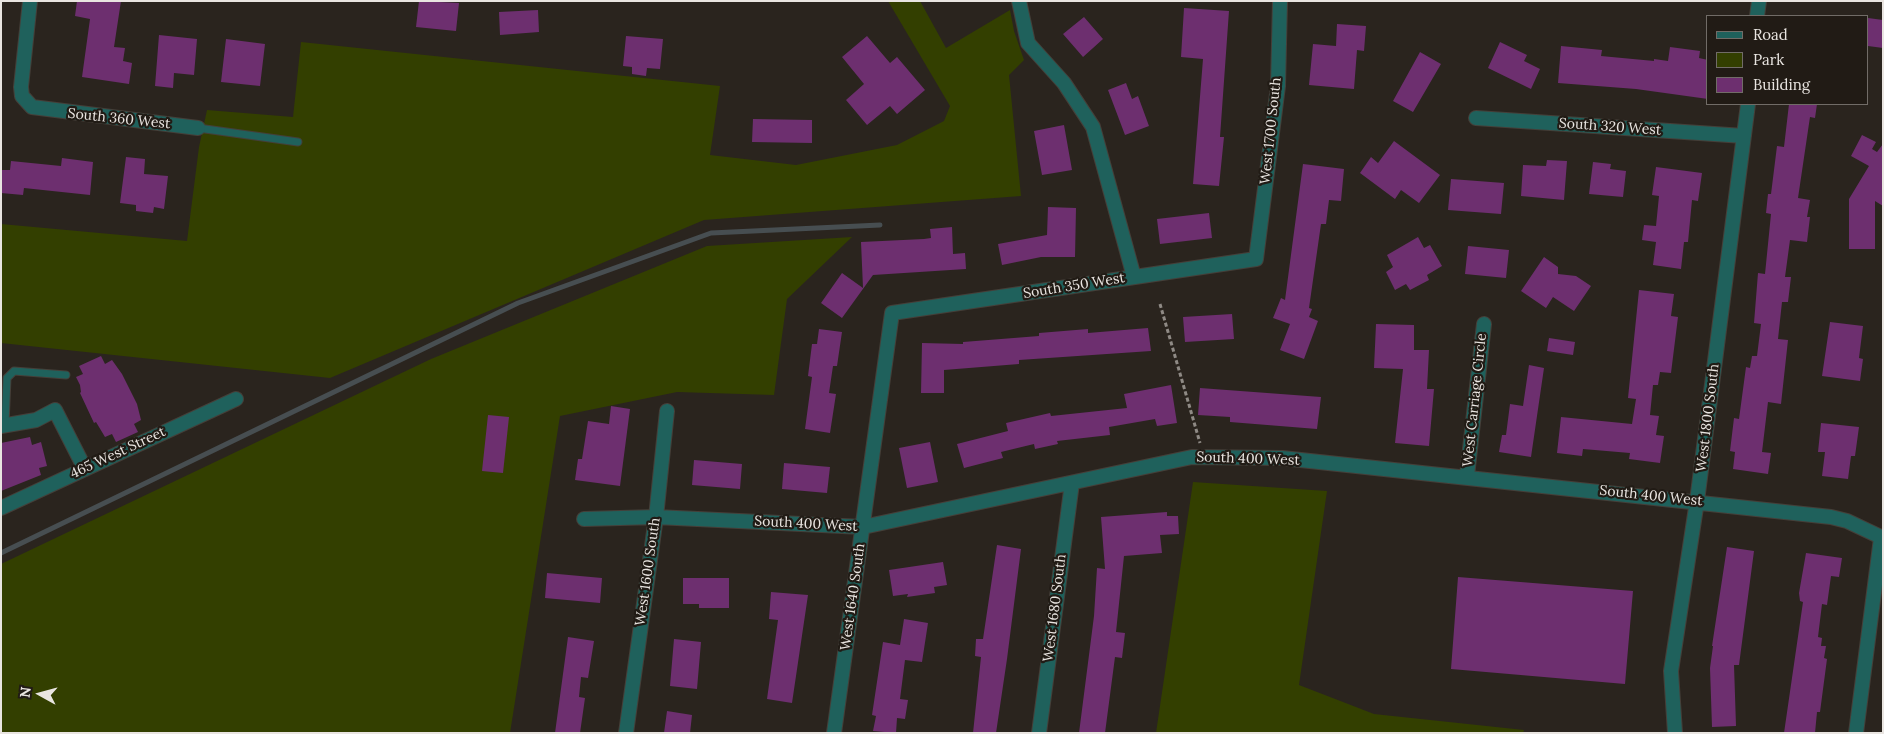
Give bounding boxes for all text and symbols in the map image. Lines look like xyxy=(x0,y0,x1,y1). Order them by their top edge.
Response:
legend xyxy=(1706,15,1869,105)
text: Road xyxy=(1753,25,1788,44)
text: Park xyxy=(1753,50,1784,69)
text: Building xyxy=(1753,75,1810,94)
street label: West 1700 South xyxy=(1257,77,1285,185)
street label: South 360 West xyxy=(67,105,171,133)
street label: South 320 West xyxy=(1558,115,1662,139)
street label: South 350 West xyxy=(1022,270,1126,302)
street label: West Carriage Circle xyxy=(1460,332,1490,468)
street label: West 1800 South xyxy=(1693,363,1723,473)
street label: 465 West Street xyxy=(68,424,168,482)
street label: South 400 West xyxy=(1196,449,1300,469)
street label: South 400 West xyxy=(1599,482,1703,510)
street label: South 400 West xyxy=(754,513,858,535)
street label: West 1600 South xyxy=(632,517,664,627)
street label: West 1640 South xyxy=(837,542,869,652)
street label: West 1680 South xyxy=(1040,553,1070,663)
north arrow xyxy=(15,669,65,719)
text: N xyxy=(16,686,35,699)

